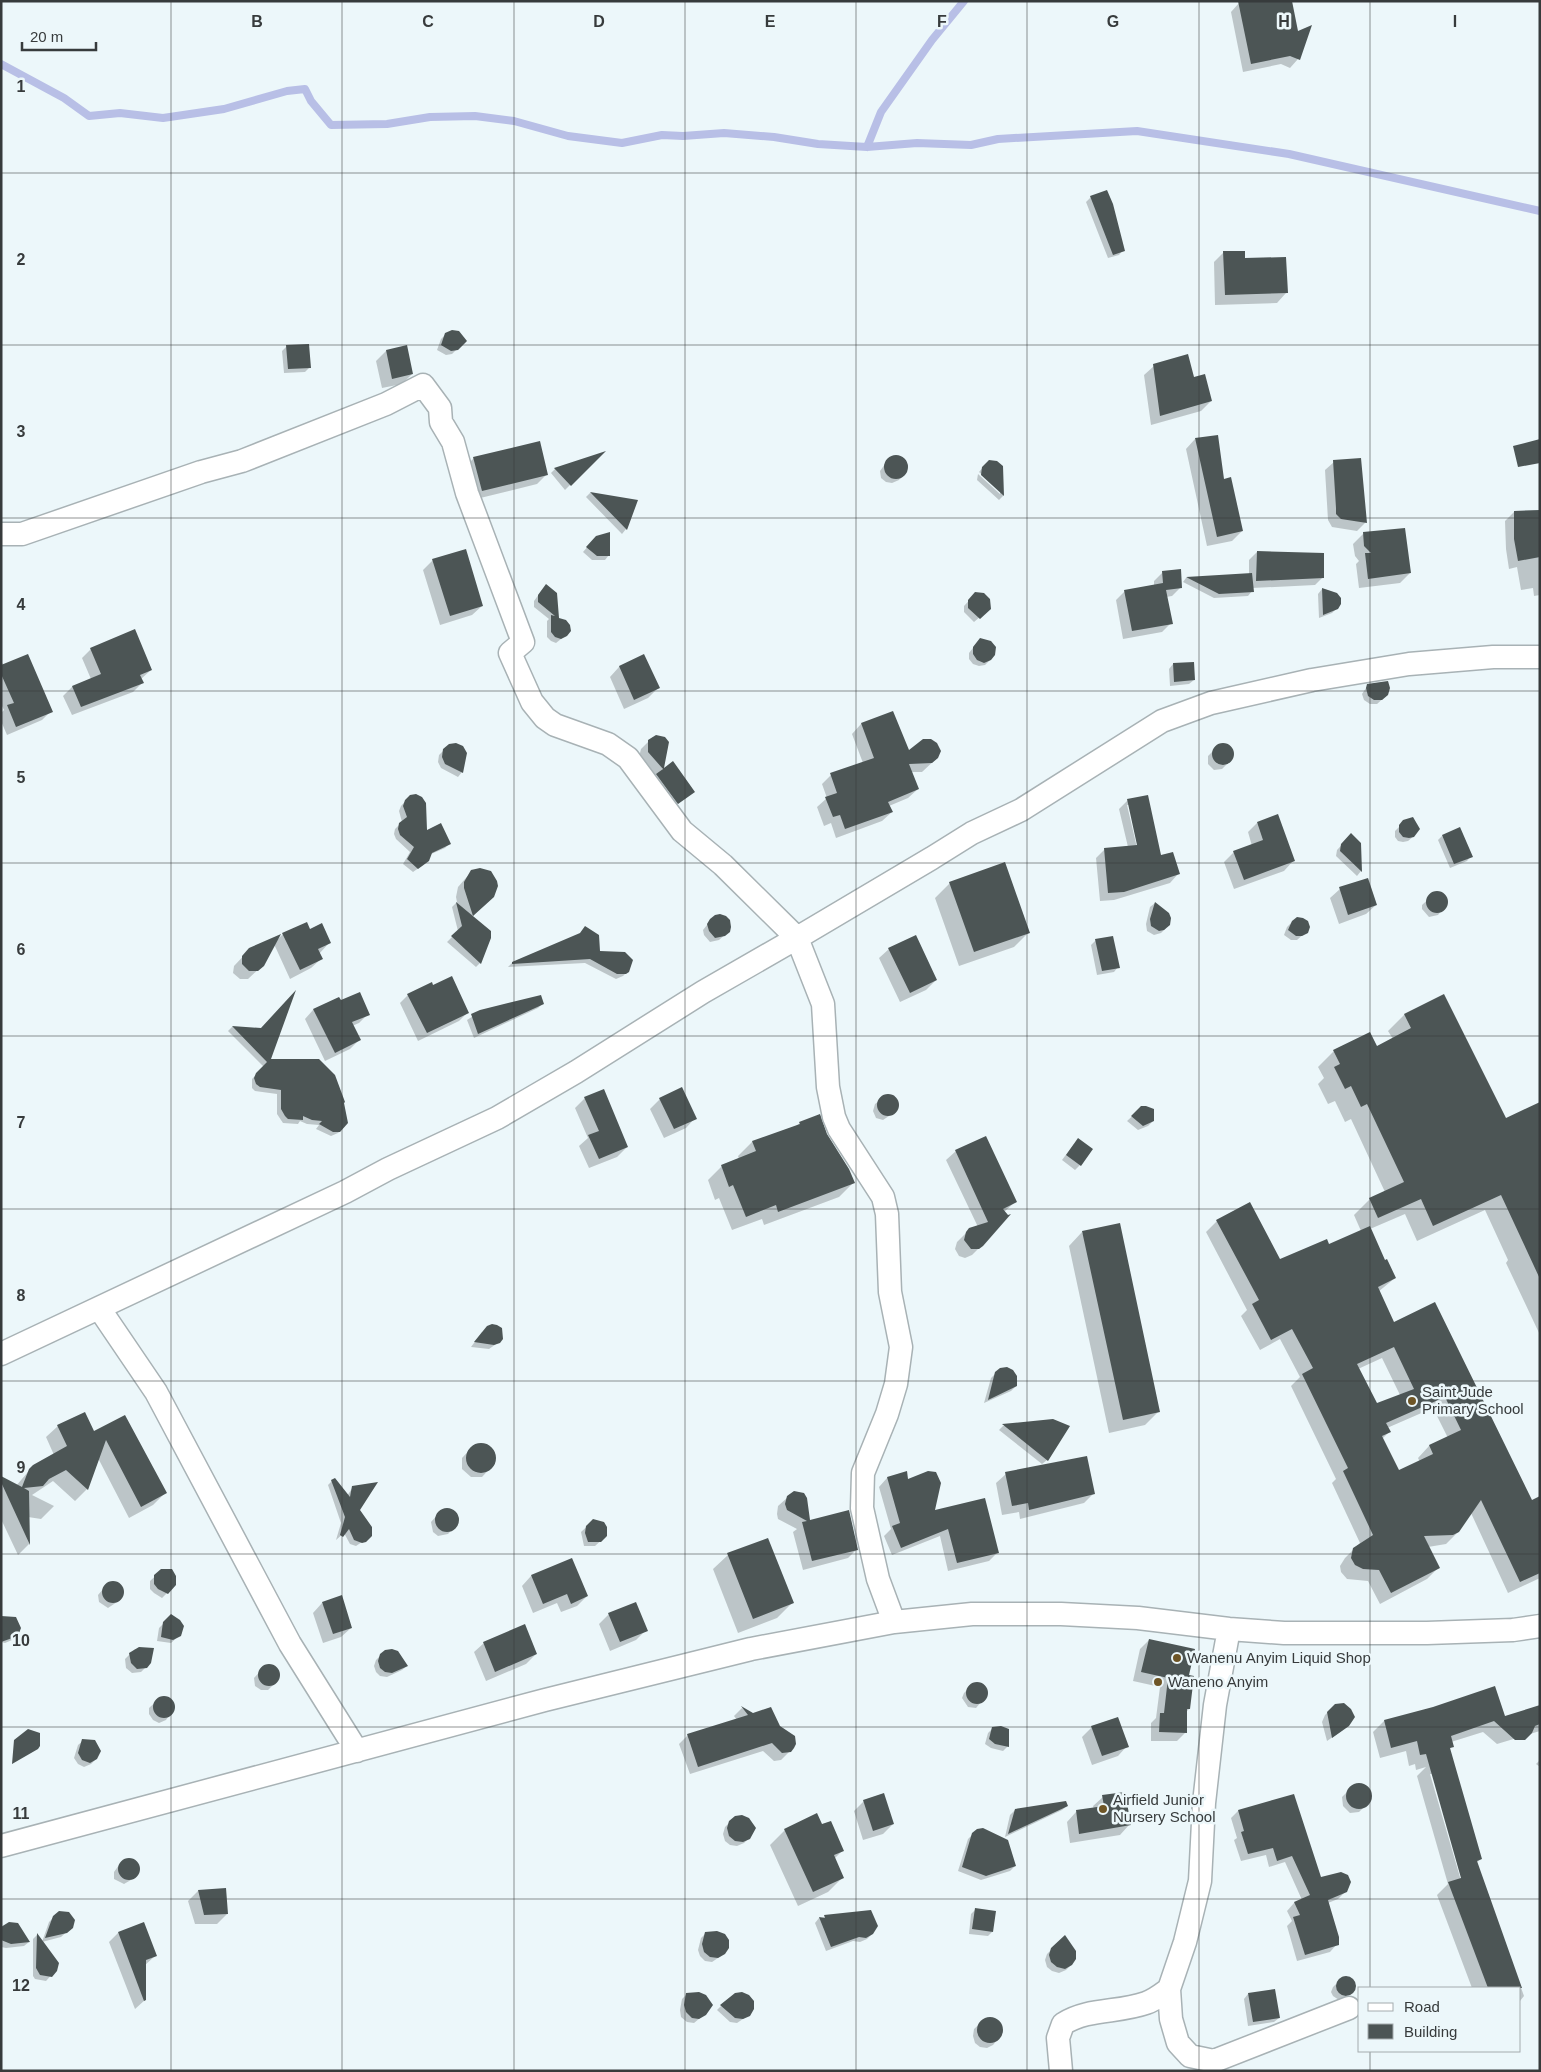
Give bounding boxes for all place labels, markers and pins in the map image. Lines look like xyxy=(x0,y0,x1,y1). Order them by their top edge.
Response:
place label: Saint Jude Primary School xyxy=(1422,1383,1524,1417)
marker: Saint Jude Primary School xyxy=(1406,1395,1418,1407)
place label: Wanenu Anyim Liquid Shop xyxy=(1187,1649,1371,1666)
marker: Wanenu Anyim Liquid Shop xyxy=(1171,1652,1183,1664)
place label: Waneno Anyim xyxy=(1168,1673,1268,1690)
marker: Waneno Anyim xyxy=(1152,1676,1164,1688)
place label: Airfield Junior Nursery School xyxy=(1113,1791,1216,1825)
marker: Airfield Junior Nursery School xyxy=(1097,1803,1109,1815)

